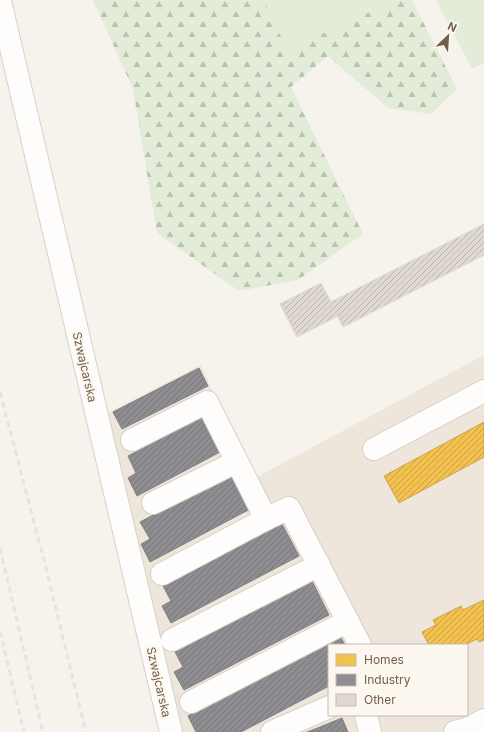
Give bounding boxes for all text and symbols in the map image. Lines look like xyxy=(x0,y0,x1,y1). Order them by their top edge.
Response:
north arrow xyxy=(428,16,468,56)
text: N xyxy=(445,19,459,35)
street label: Szwajcarska xyxy=(70,330,100,404)
legend xyxy=(328,644,468,716)
street label: Szwajcarska xyxy=(144,645,174,719)
text: Homes xyxy=(364,652,404,667)
text: Industry xyxy=(364,672,411,687)
text: Other xyxy=(364,692,396,707)

